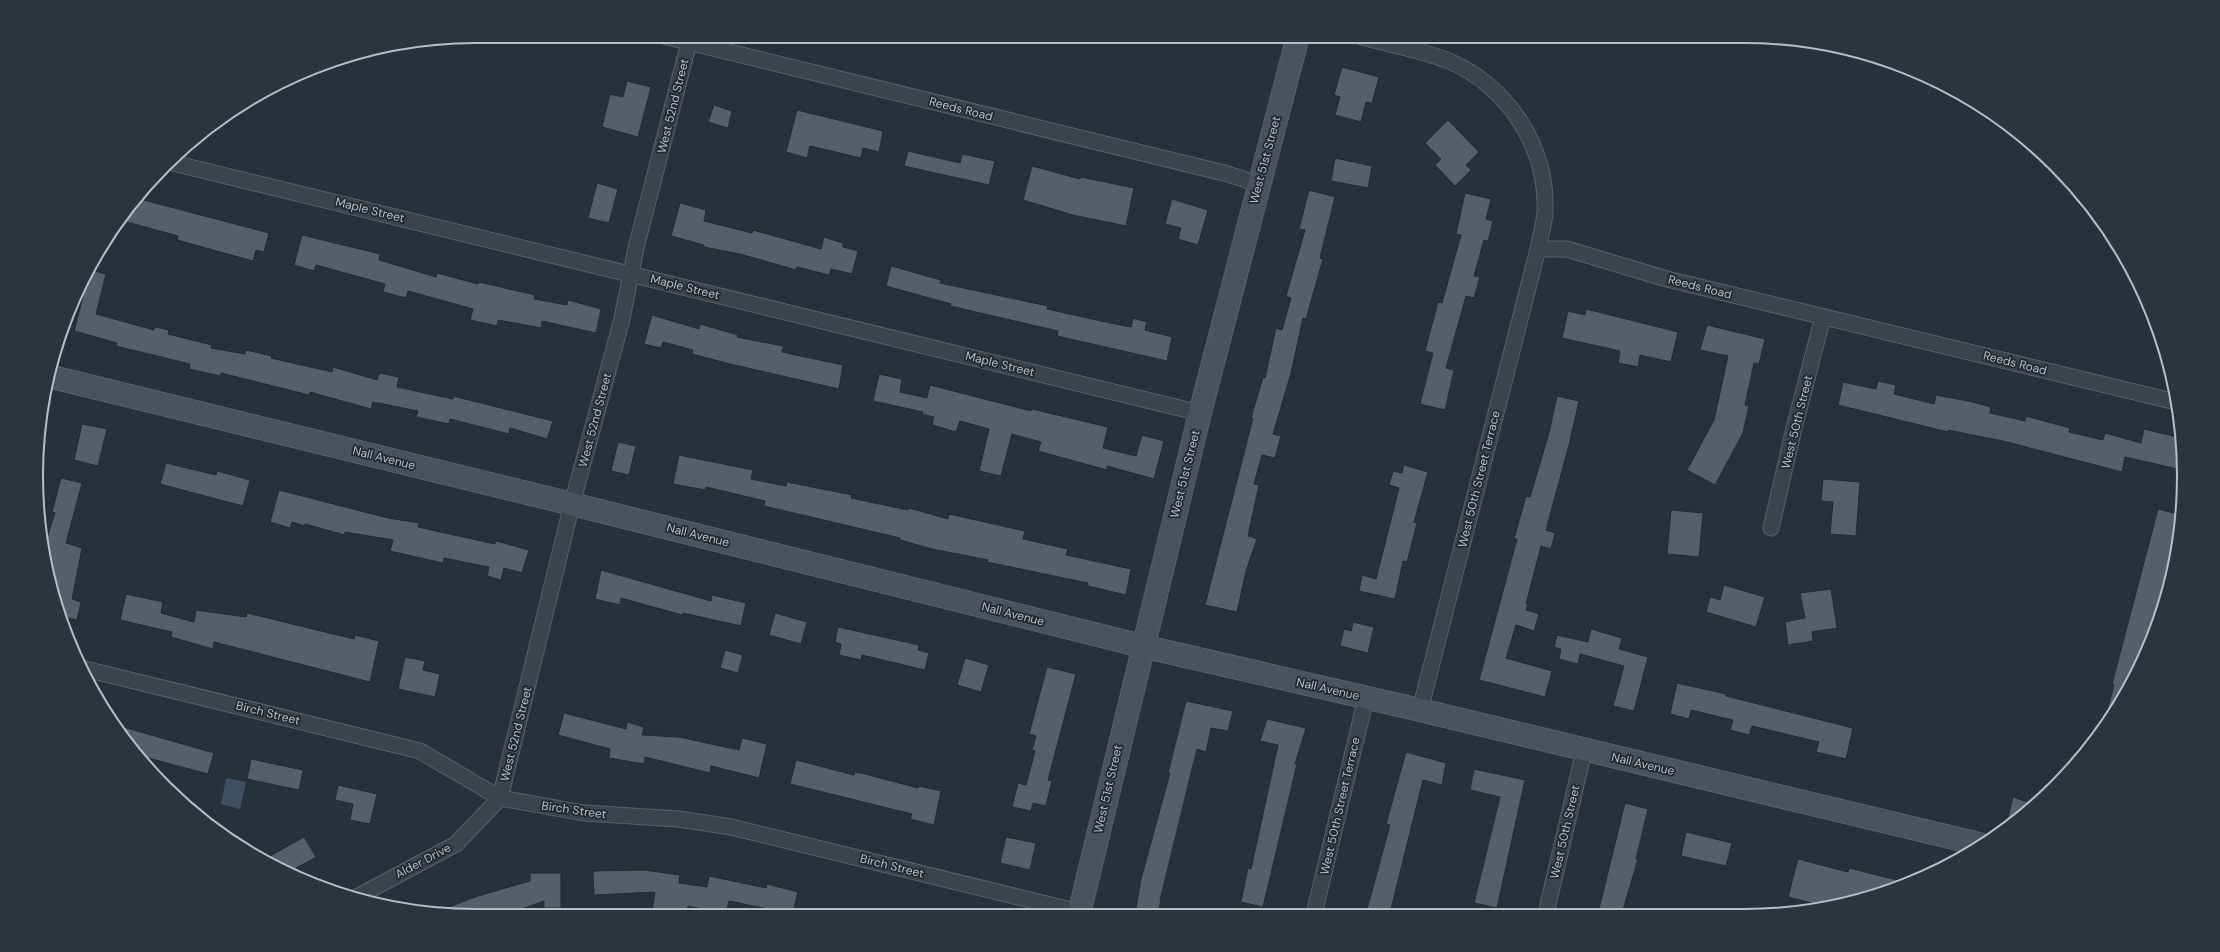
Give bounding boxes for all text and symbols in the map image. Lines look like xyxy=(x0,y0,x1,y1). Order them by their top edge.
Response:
street label: West 52nd Street xyxy=(653,57,693,155)
street label: Reeds Road xyxy=(927,93,995,125)
street label: West 51st Street xyxy=(1246,114,1284,206)
street label: Maple Street xyxy=(334,194,407,226)
street label: Maple Street xyxy=(649,271,722,303)
street label: Reeds Road xyxy=(1666,271,1734,303)
street label: Reeds Road xyxy=(1981,347,2049,379)
street label: Maple Street xyxy=(964,348,1037,380)
street label: West 52nd Street xyxy=(575,371,615,469)
street label: West 50th Street xyxy=(1778,373,1816,470)
street label: West 50th Street Terrace xyxy=(1454,409,1504,549)
street label: West 51st Street xyxy=(1166,428,1204,520)
street label: Nall Avenue xyxy=(351,442,417,474)
street label: Nall Avenue xyxy=(665,519,731,551)
street label: Nall Avenue xyxy=(980,598,1046,630)
street label: Nall Avenue xyxy=(1295,674,1361,704)
street label: West 52nd Street xyxy=(496,685,536,783)
street label: Birch Street xyxy=(234,697,302,729)
street label: West 50th Street Terrace xyxy=(1316,736,1364,876)
street label: West 51st Street xyxy=(1090,743,1126,835)
street label: Nall Avenue xyxy=(1610,749,1676,779)
street label: West 50th Street xyxy=(1546,783,1584,880)
street label: Birch Street xyxy=(541,798,608,823)
street label: Alder Drive xyxy=(392,840,454,882)
street label: Birch Street xyxy=(858,850,926,882)

